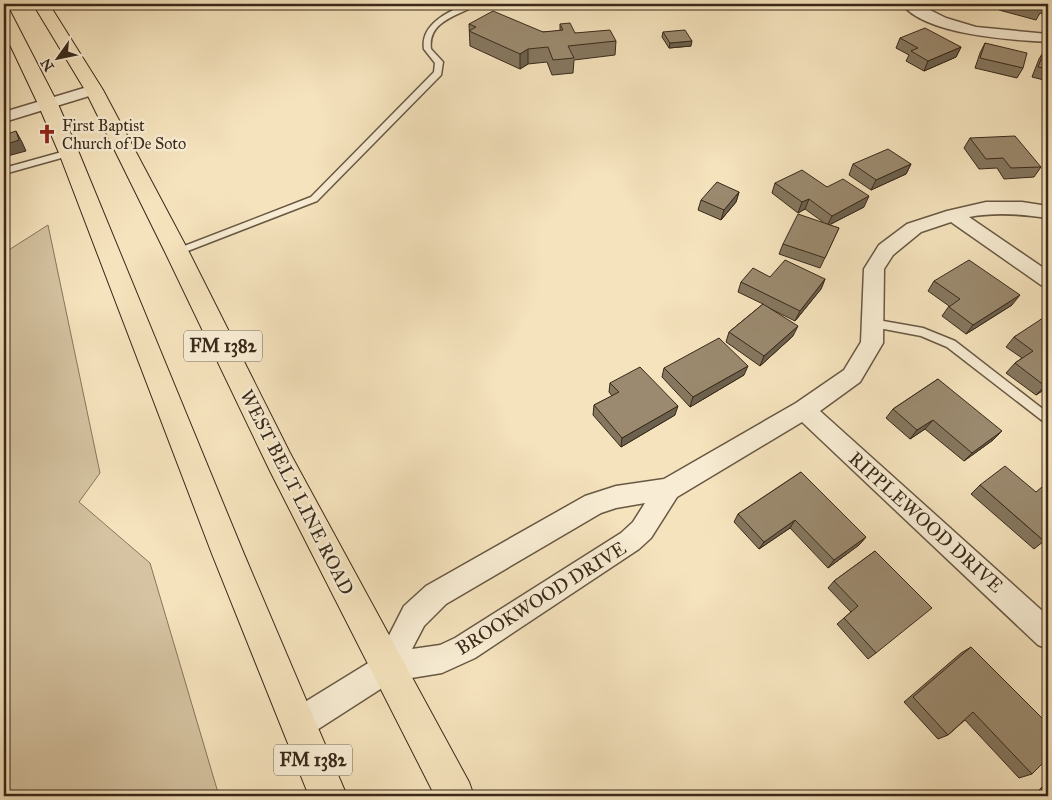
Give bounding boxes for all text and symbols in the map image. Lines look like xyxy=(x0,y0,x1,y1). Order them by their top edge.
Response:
north arrow xyxy=(32,32,82,82)
text: N xyxy=(37,55,58,74)
place label: First Baptist Church of De Soto xyxy=(62,116,186,153)
church icon: First Baptist Church of De Soto xyxy=(36,123,58,145)
road number: FM 1382 xyxy=(184,331,262,362)
street label: WEST BELT LINE ROAD xyxy=(235,385,359,599)
street label: RIPPLEWOOD DRIVE xyxy=(844,447,1008,598)
street label: BROOKWOOD DRIVE xyxy=(452,536,631,660)
road number: FM 1382 xyxy=(274,744,352,776)

